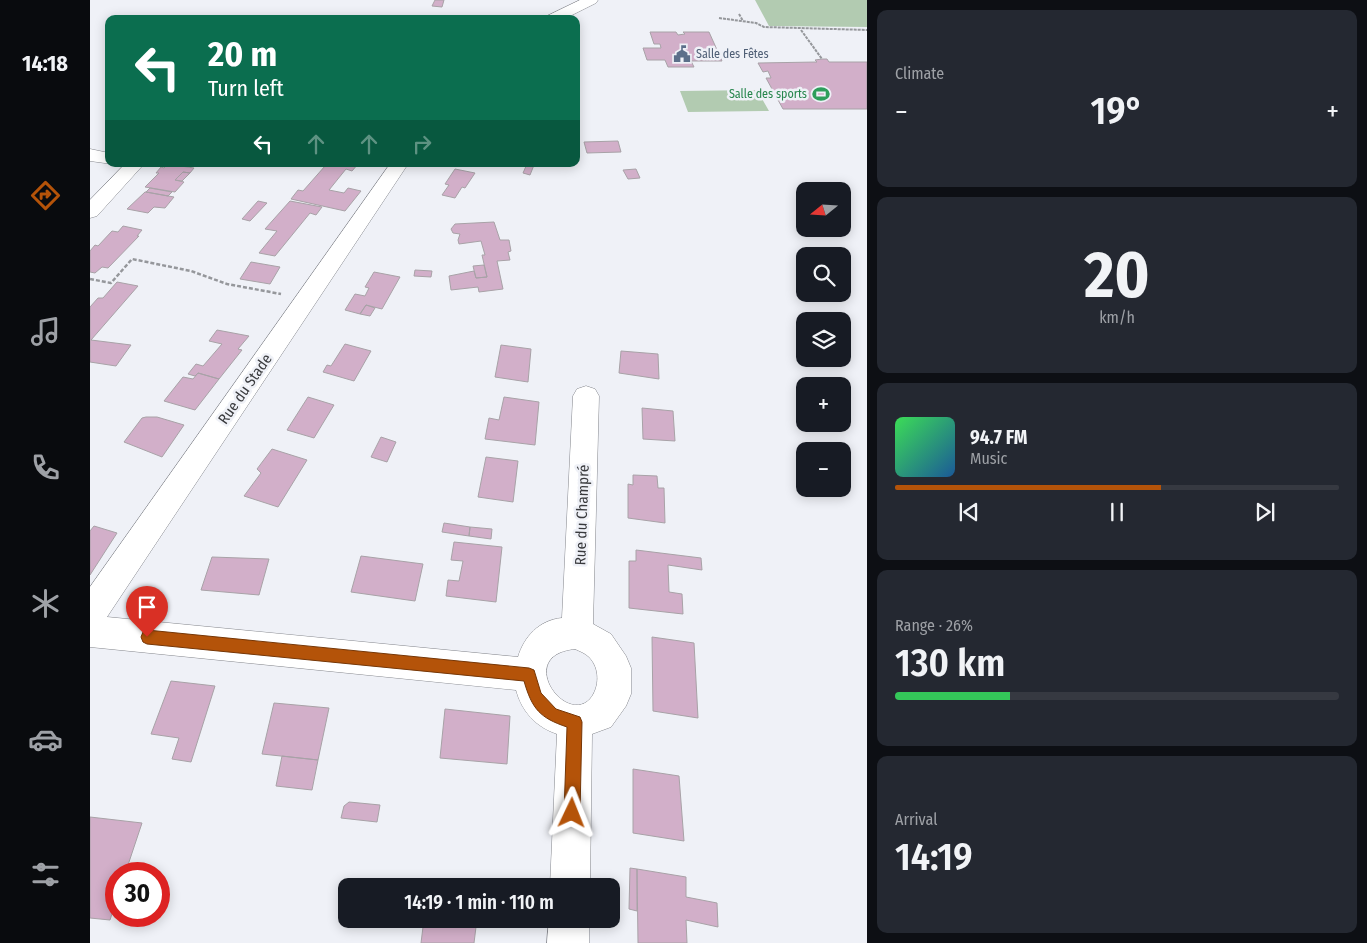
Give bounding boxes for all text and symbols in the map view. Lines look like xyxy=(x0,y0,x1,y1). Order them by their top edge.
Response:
text: 20 m xyxy=(208,33,277,75)
icon: left xyxy=(125,35,190,100)
public building icon: Salle des Fêtes xyxy=(672,44,692,64)
place label: Salle des Fêtes xyxy=(696,47,769,61)
text: 14:18 xyxy=(22,50,68,77)
text: Climate xyxy=(895,64,944,83)
text: Turn left xyxy=(208,75,284,102)
sports icon: Salle des sports xyxy=(811,84,831,104)
place label: Salle des sports xyxy=(729,87,807,101)
text: 19° xyxy=(1090,88,1143,134)
text: − xyxy=(895,95,908,128)
text: + xyxy=(1326,95,1339,128)
icon: left xyxy=(249,130,277,158)
icon: ahead xyxy=(302,130,330,158)
icon: ahead xyxy=(355,130,383,158)
icon: right xyxy=(408,130,436,158)
icon: directions xyxy=(28,178,63,213)
north arrow xyxy=(796,182,851,238)
map controls xyxy=(796,182,851,497)
text: 20 xyxy=(1084,236,1150,314)
button: search xyxy=(796,247,851,302)
text: km/h xyxy=(1099,308,1135,327)
button: layers xyxy=(796,312,851,367)
icon: music xyxy=(28,314,63,349)
street label: Rue du Stade xyxy=(214,350,276,428)
button: + xyxy=(796,377,851,432)
text: 94.7 FM xyxy=(970,426,1027,449)
button: − xyxy=(796,442,851,497)
text: Music xyxy=(970,449,1007,468)
icon: phone xyxy=(28,450,63,485)
street label: Rue du Champré xyxy=(571,464,593,566)
icon: previous xyxy=(955,498,983,526)
icon: pause xyxy=(1103,498,1131,526)
icon: next xyxy=(1251,498,1279,526)
icon: climate xyxy=(28,586,63,621)
pin xyxy=(126,586,168,637)
icon: arrive xyxy=(133,593,161,621)
text: Range · 26% xyxy=(895,616,973,635)
text: 130 km xyxy=(895,640,1005,686)
icon: car xyxy=(28,722,63,757)
position arrow xyxy=(545,786,597,838)
text: Arrival xyxy=(895,810,937,829)
text: 14:19 xyxy=(895,834,972,880)
icon: filters xyxy=(28,857,63,892)
speed limit sign: 30 xyxy=(105,862,170,927)
text: 14:19 · 1 min · 110 m xyxy=(404,891,554,914)

